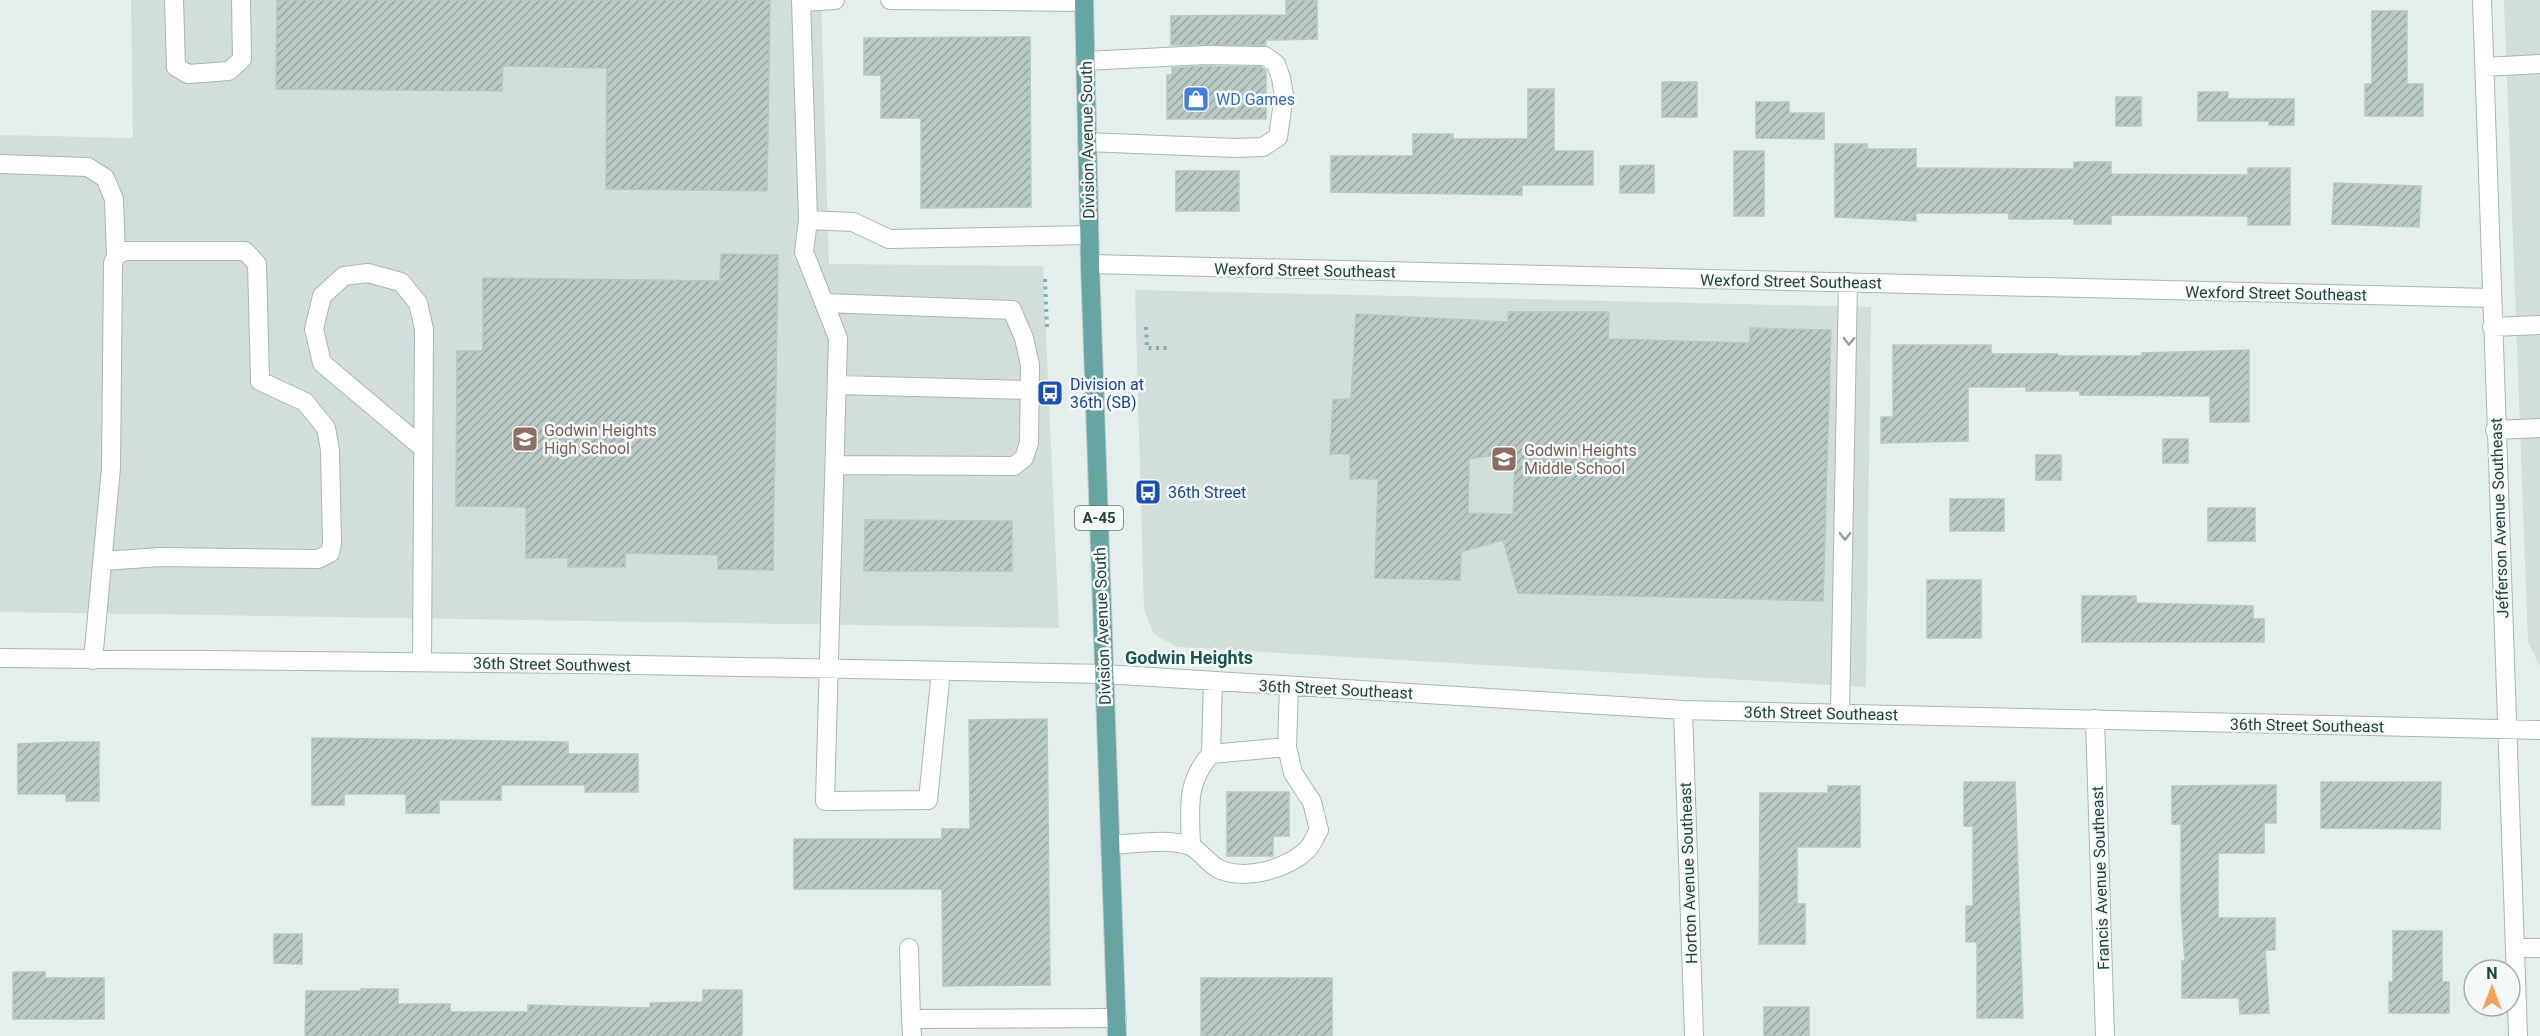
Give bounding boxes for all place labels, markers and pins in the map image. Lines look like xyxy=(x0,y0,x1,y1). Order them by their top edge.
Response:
shop icon: WD Games xyxy=(1181,84,1211,114)
place label: WD Games xyxy=(1216,90,1295,109)
place label: Division at 36th (SB) xyxy=(1070,375,1144,412)
bus stop icon: Division at 36th (SB) xyxy=(1035,378,1065,408)
place label: Godwin Heights High School xyxy=(544,421,657,458)
school or university icon: Godwin Heights High School xyxy=(510,424,540,454)
place label: Godwin Heights Middle School xyxy=(1524,441,1637,478)
school or university icon: Godwin Heights Middle School xyxy=(1489,444,1519,474)
bus stop icon: 36th Street xyxy=(1133,477,1163,507)
place label: 36th Street xyxy=(1168,483,1246,502)

